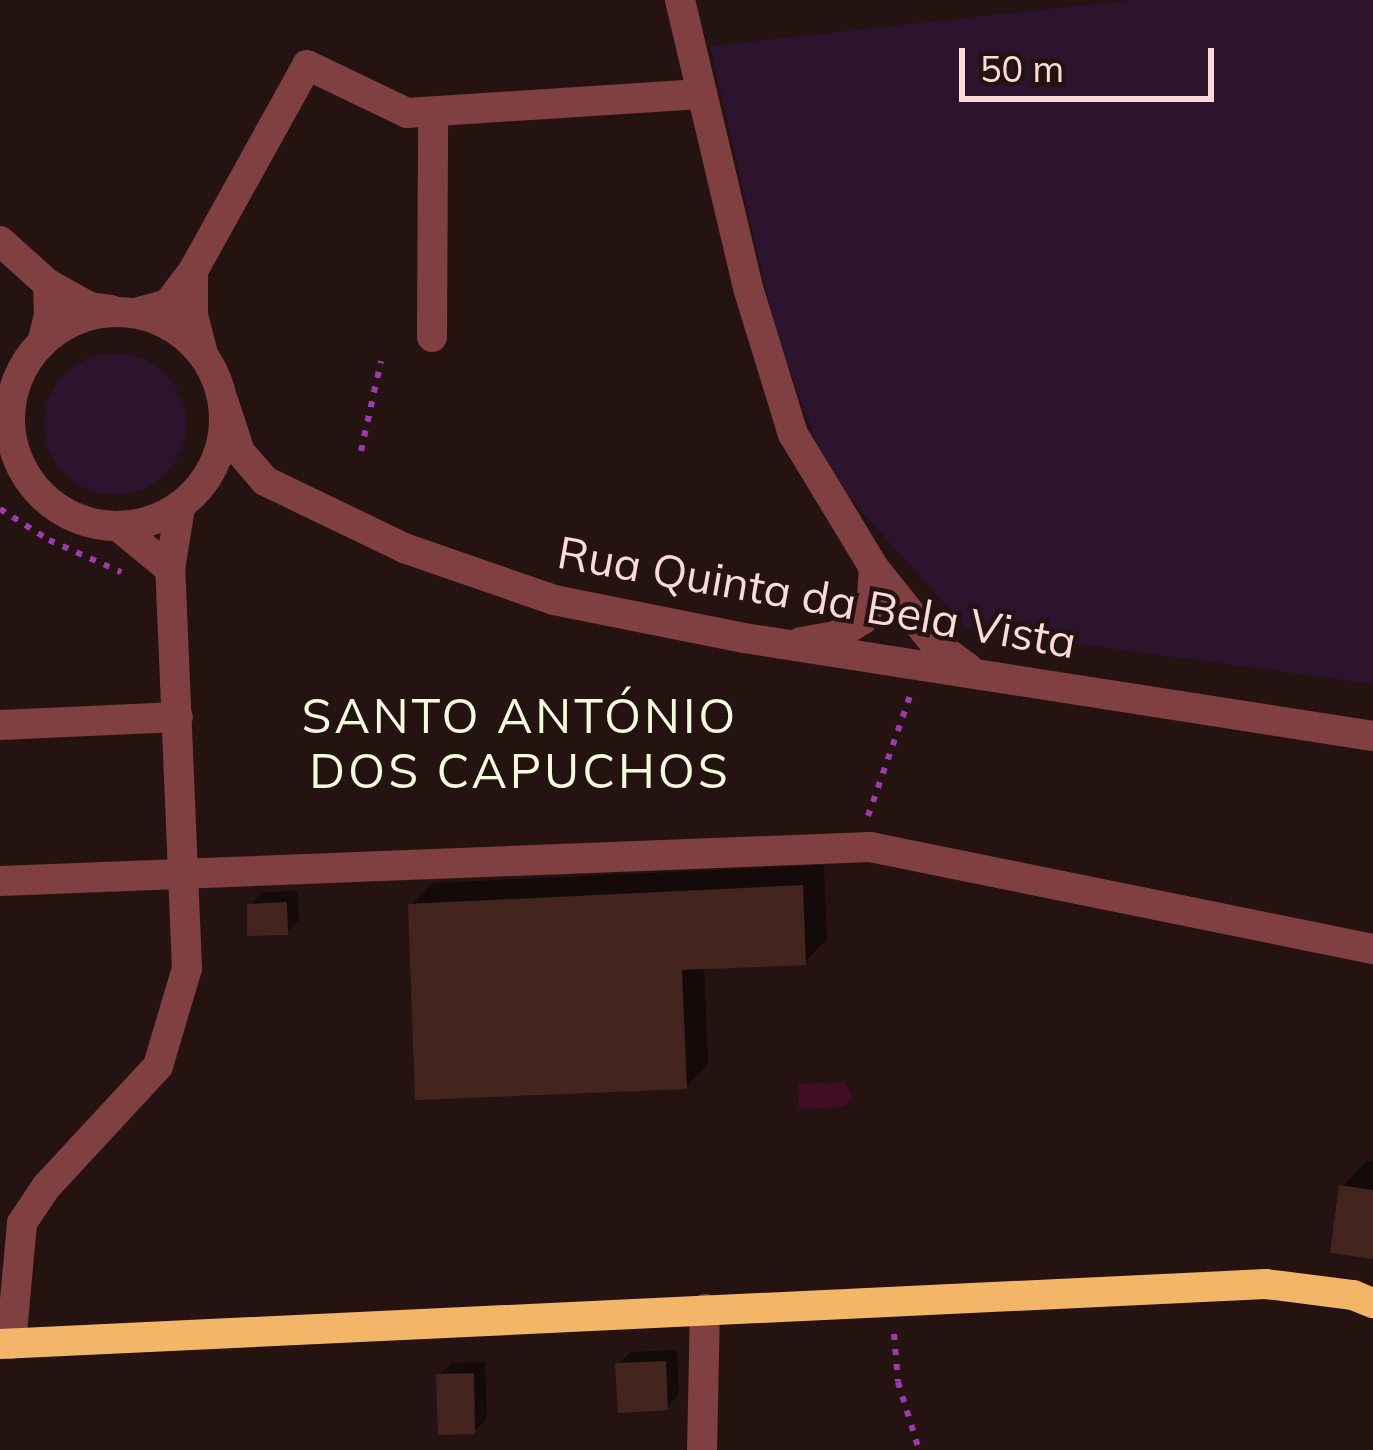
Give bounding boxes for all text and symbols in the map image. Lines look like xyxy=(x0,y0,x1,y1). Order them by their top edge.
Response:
scale bar xyxy=(965,24,1220,98)
text: 50 m xyxy=(980,46,1064,91)
street label: Rua Quinta da Bela Vista xyxy=(554,525,1080,669)
district label: SANTO ANTÓNIO DOS CAPUCHOS xyxy=(302,686,738,799)

